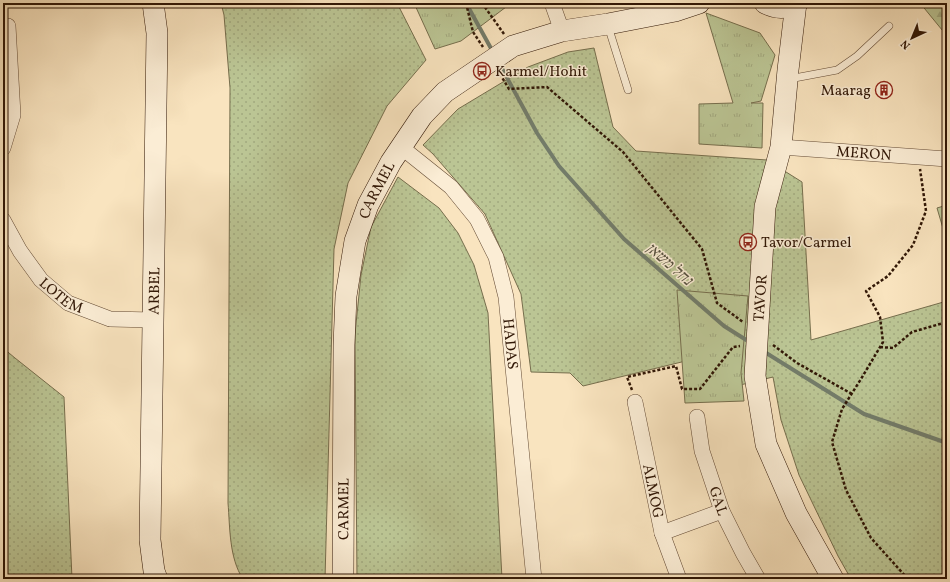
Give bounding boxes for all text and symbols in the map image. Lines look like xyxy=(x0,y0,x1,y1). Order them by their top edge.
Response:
north arrow xyxy=(892,18,932,58)
text: N xyxy=(898,36,914,52)
bus stop icon: Karmel/Hohit xyxy=(472,61,492,81)
place label: Karmel/Hohit xyxy=(495,62,587,83)
building icon: Maarag xyxy=(874,80,894,100)
place label: Maarag xyxy=(821,81,871,102)
street label: MERON xyxy=(835,142,892,167)
street label: CARMEL xyxy=(355,158,401,222)
bus stop icon: Tavor/Carmel xyxy=(738,232,758,252)
place label: Tavor/Carmel xyxy=(761,233,852,254)
water label: נחל משאן xyxy=(641,238,698,292)
street label: ARBEL xyxy=(145,266,166,315)
street label: LOTEM xyxy=(34,273,86,320)
street label: TAVOR xyxy=(749,274,774,322)
street label: HADAS xyxy=(496,317,522,371)
street label: ALMOG xyxy=(636,462,668,520)
street label: CARMEL xyxy=(334,478,355,540)
street label: GAL xyxy=(703,484,732,519)

